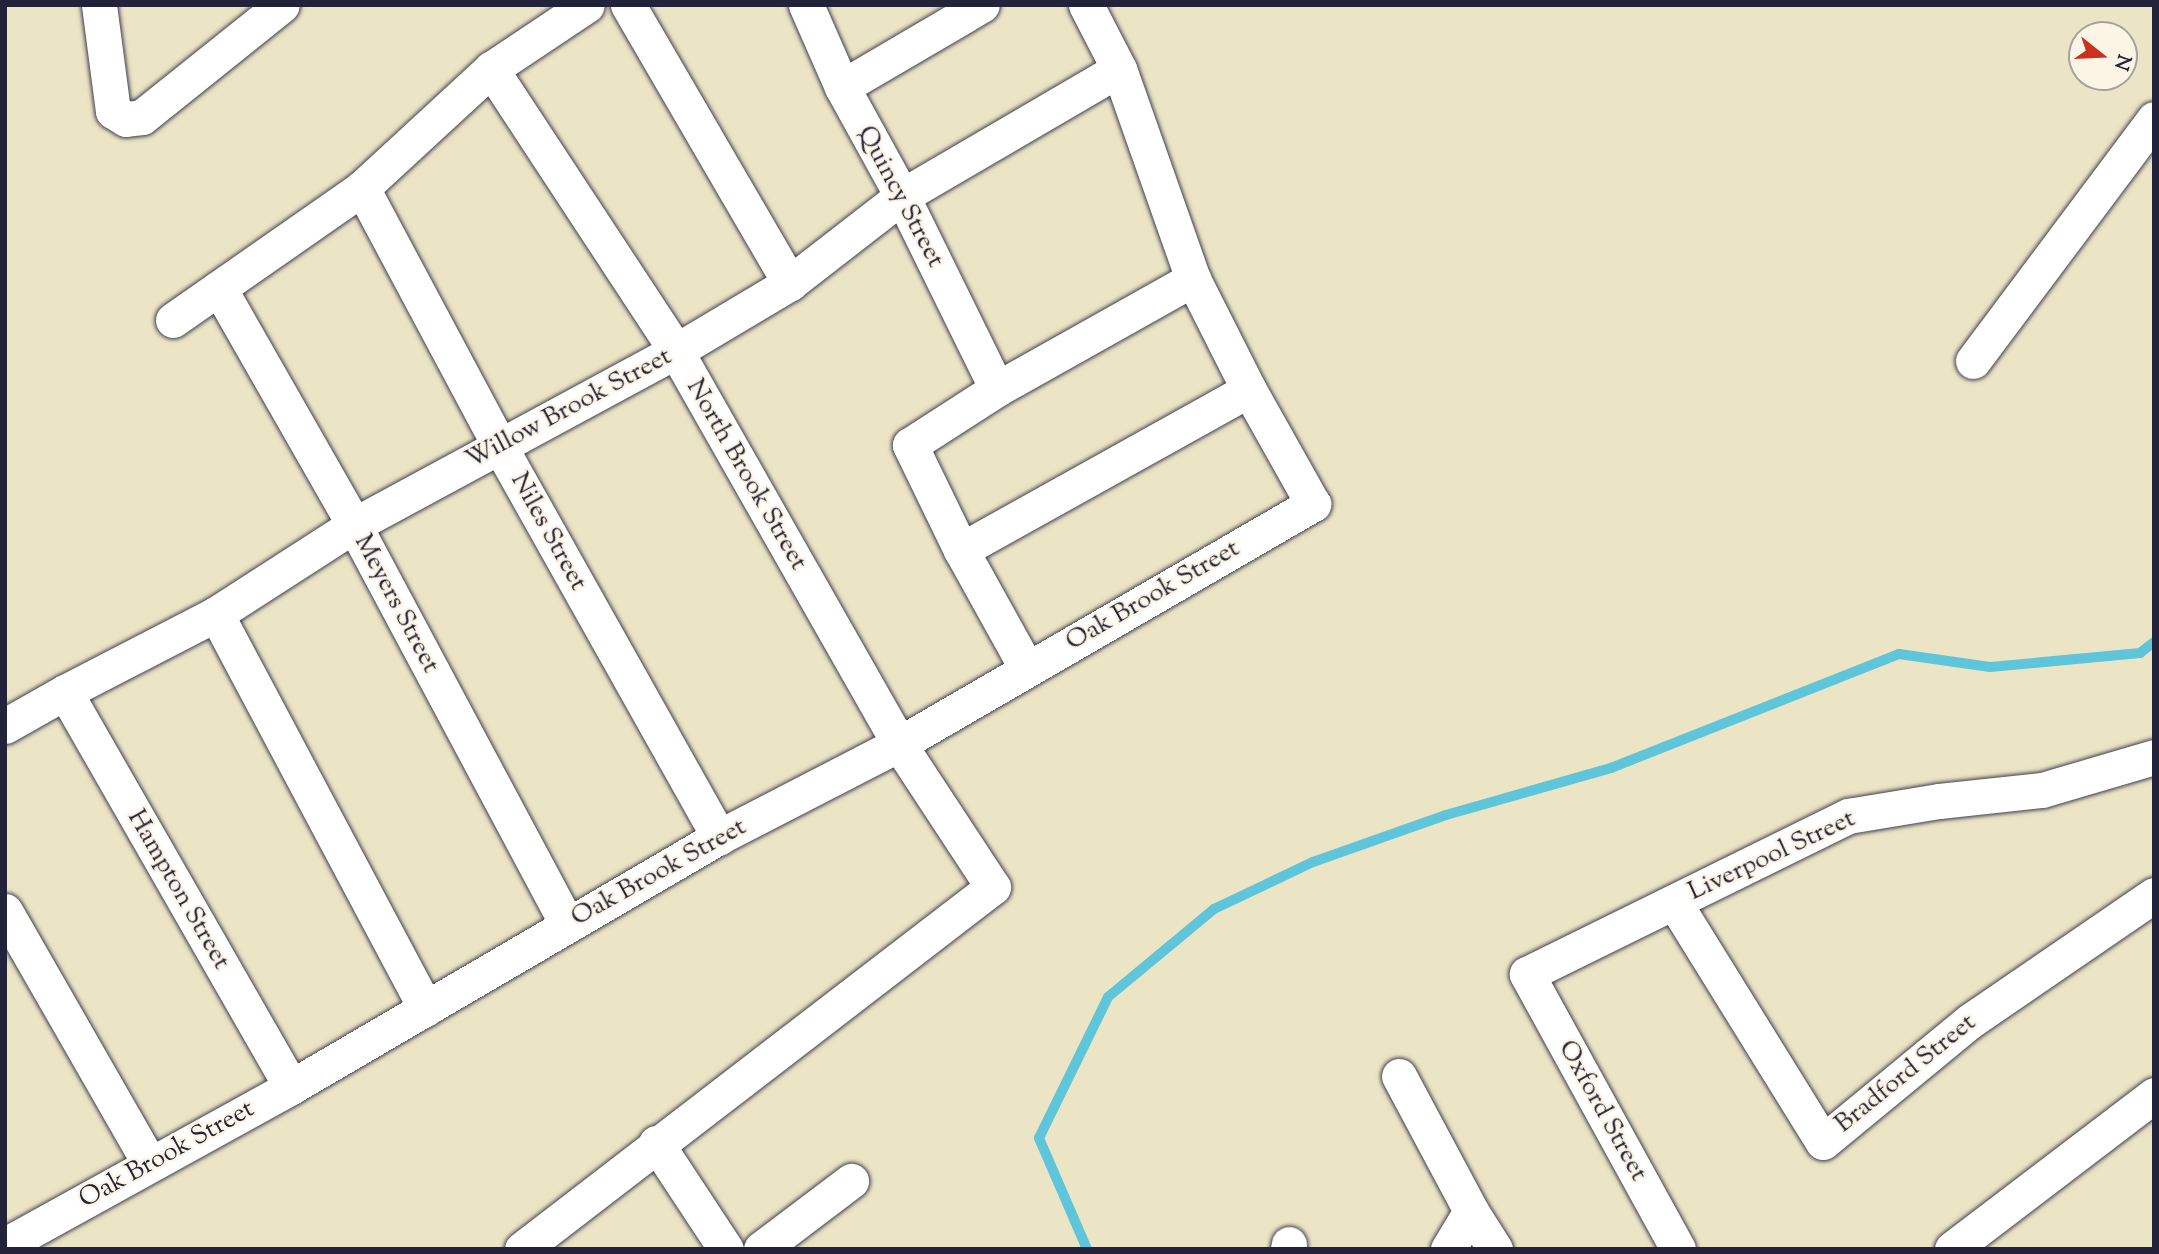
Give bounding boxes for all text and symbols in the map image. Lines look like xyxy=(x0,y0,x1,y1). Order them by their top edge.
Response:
north arrow xyxy=(2068,21,2138,91)
text: N xyxy=(2106,51,2137,73)
street label: Quincy Street xyxy=(850,121,950,273)
street label: Willow Brook Street xyxy=(461,342,677,476)
street label: North Brook Street xyxy=(679,374,813,576)
street label: Niles Street xyxy=(503,468,593,596)
street label: Meyers Street xyxy=(346,529,446,679)
street label: Oak Brook Street xyxy=(1061,534,1245,658)
street label: Liverpool Street xyxy=(1684,804,1860,908)
street label: Hampton Street xyxy=(120,805,236,975)
street label: Oak Brook Street xyxy=(566,812,752,934)
street label: Bradford Street xyxy=(1829,1008,1983,1140)
street label: Oxford Street xyxy=(1551,1035,1653,1187)
street label: Oak Brook Street xyxy=(74,1094,260,1216)

